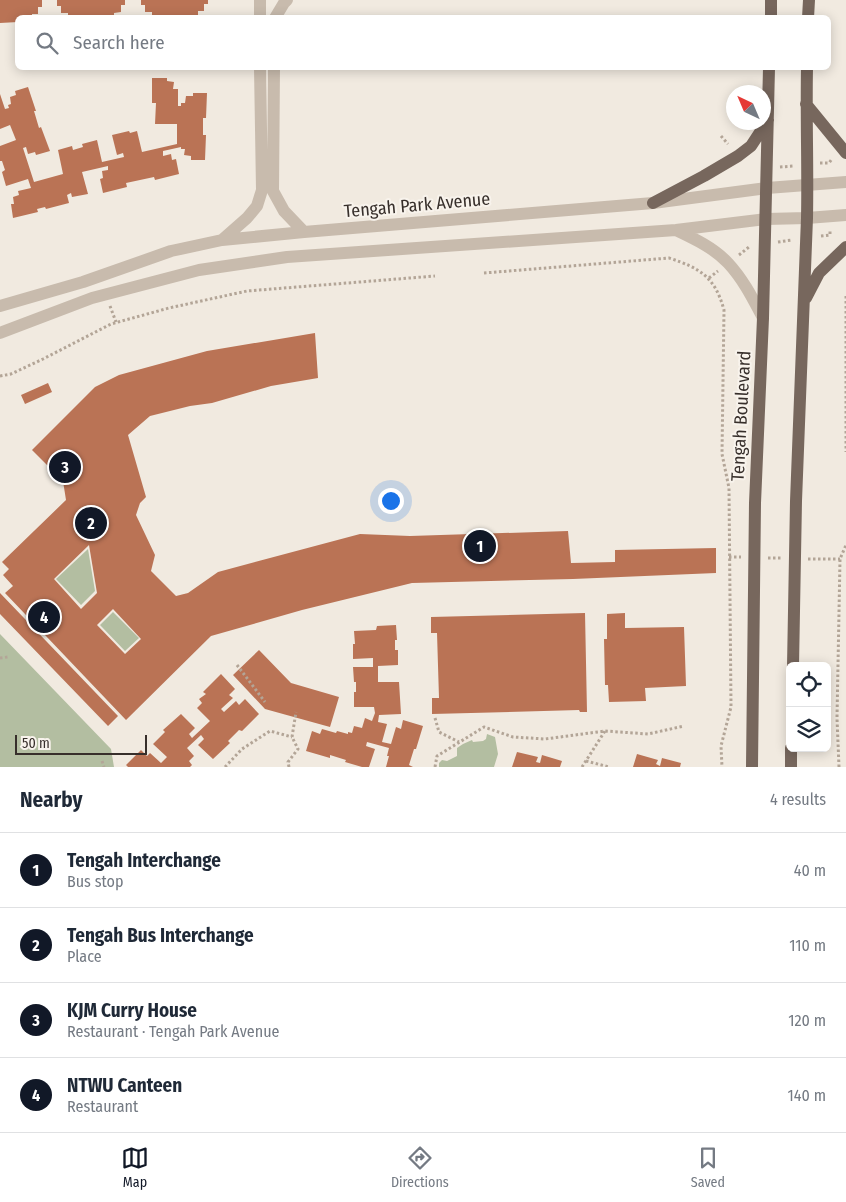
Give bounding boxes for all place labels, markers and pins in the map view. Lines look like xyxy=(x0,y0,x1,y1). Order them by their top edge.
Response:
pin: 3 xyxy=(49,448,81,486)
pin: 2 xyxy=(75,504,107,542)
pin: 1 xyxy=(464,527,496,565)
pin: 4 xyxy=(28,598,60,636)

